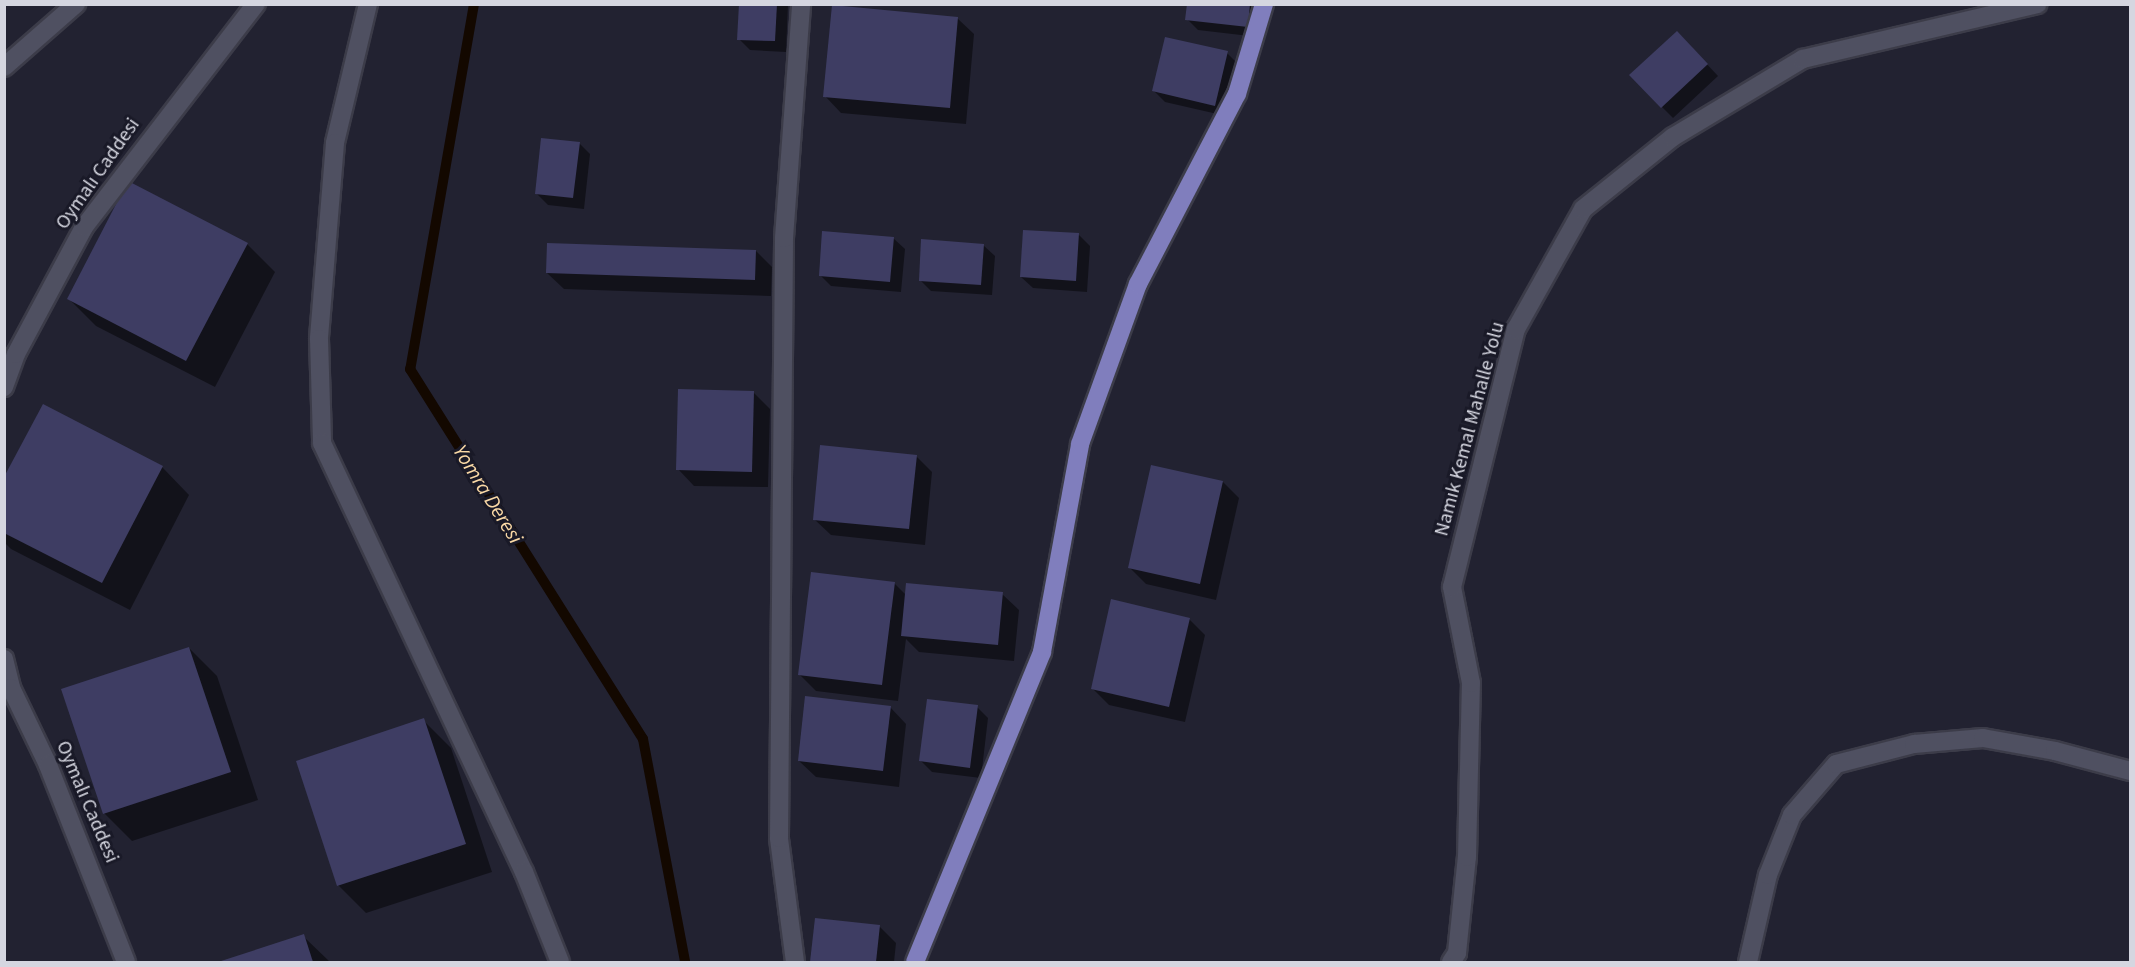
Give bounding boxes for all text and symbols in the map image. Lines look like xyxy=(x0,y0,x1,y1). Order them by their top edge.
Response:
street label: Oymalı Caddesi xyxy=(51,114,145,234)
street label: Namık Kemal Mahalle Yolu xyxy=(1430,319,1510,539)
water label: Yomra Deresi xyxy=(448,440,528,548)
street label: Oymalı Caddesi xyxy=(51,737,123,867)

